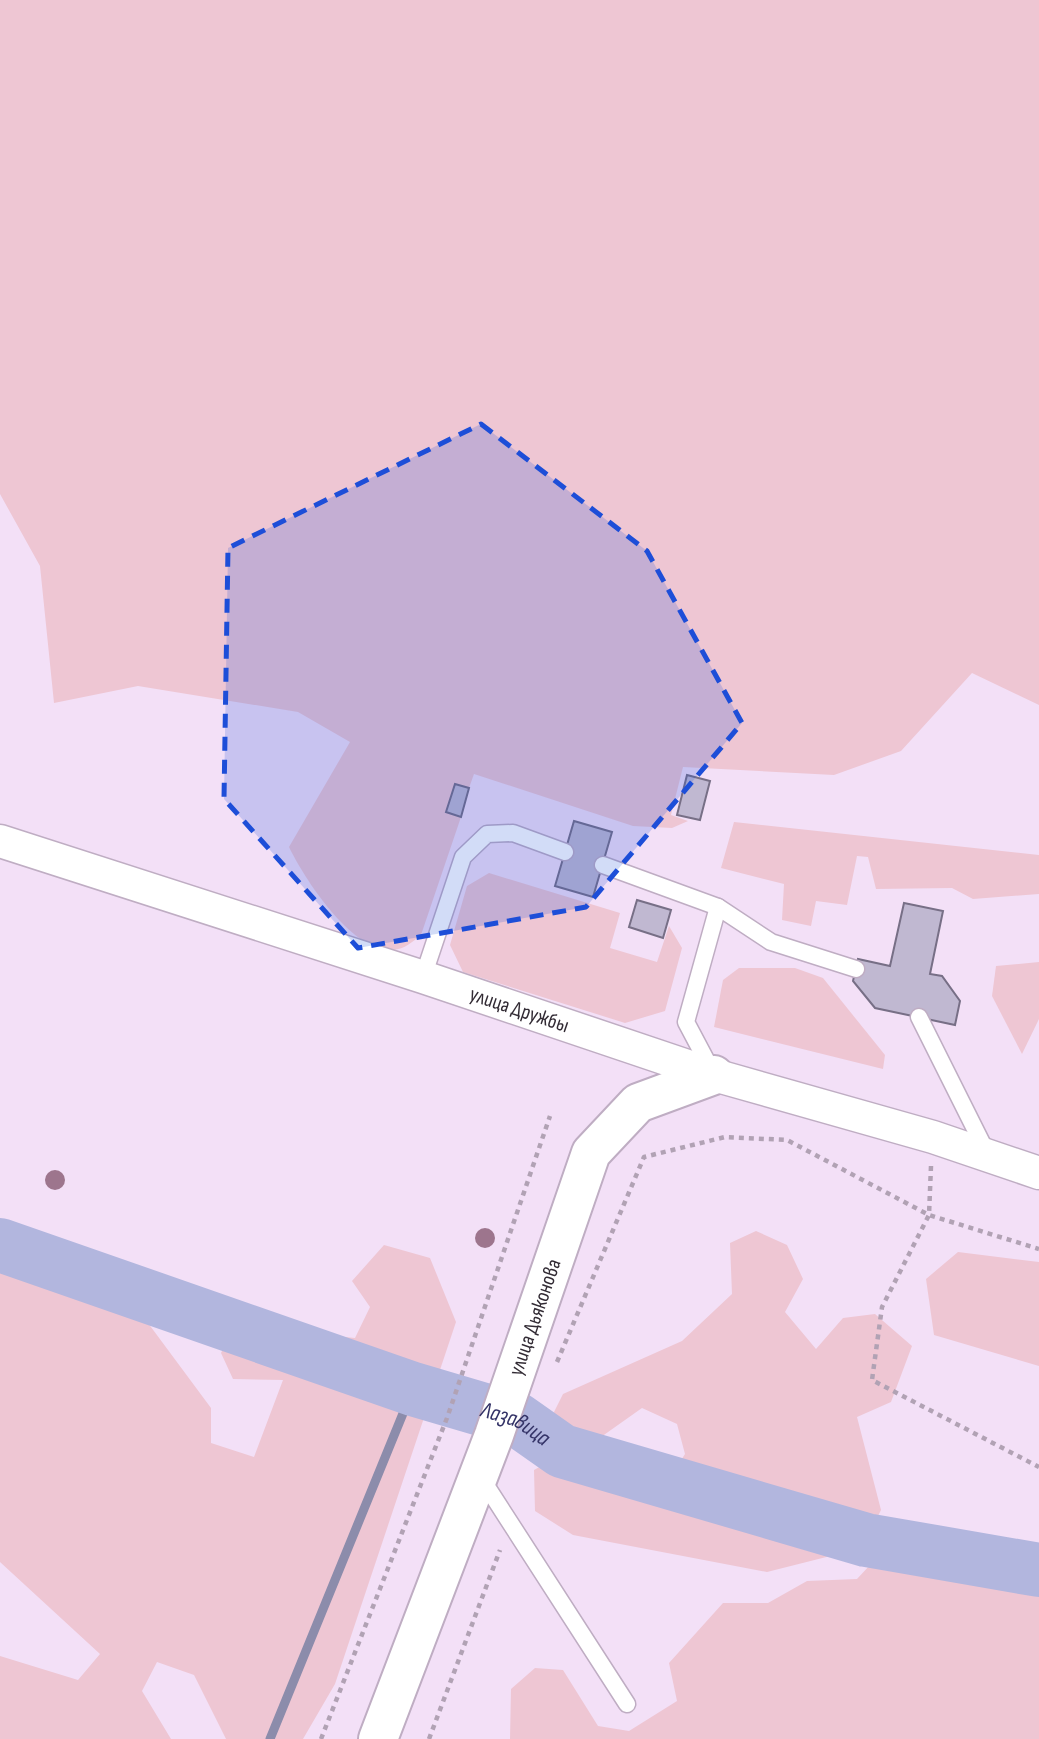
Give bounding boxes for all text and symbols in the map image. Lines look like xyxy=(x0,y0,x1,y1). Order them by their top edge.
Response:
street label: улица Дружбы xyxy=(466,981,572,1038)
street label: улица Дьяконова xyxy=(503,1256,566,1379)
water label: Лазавица xyxy=(477,1396,556,1453)

